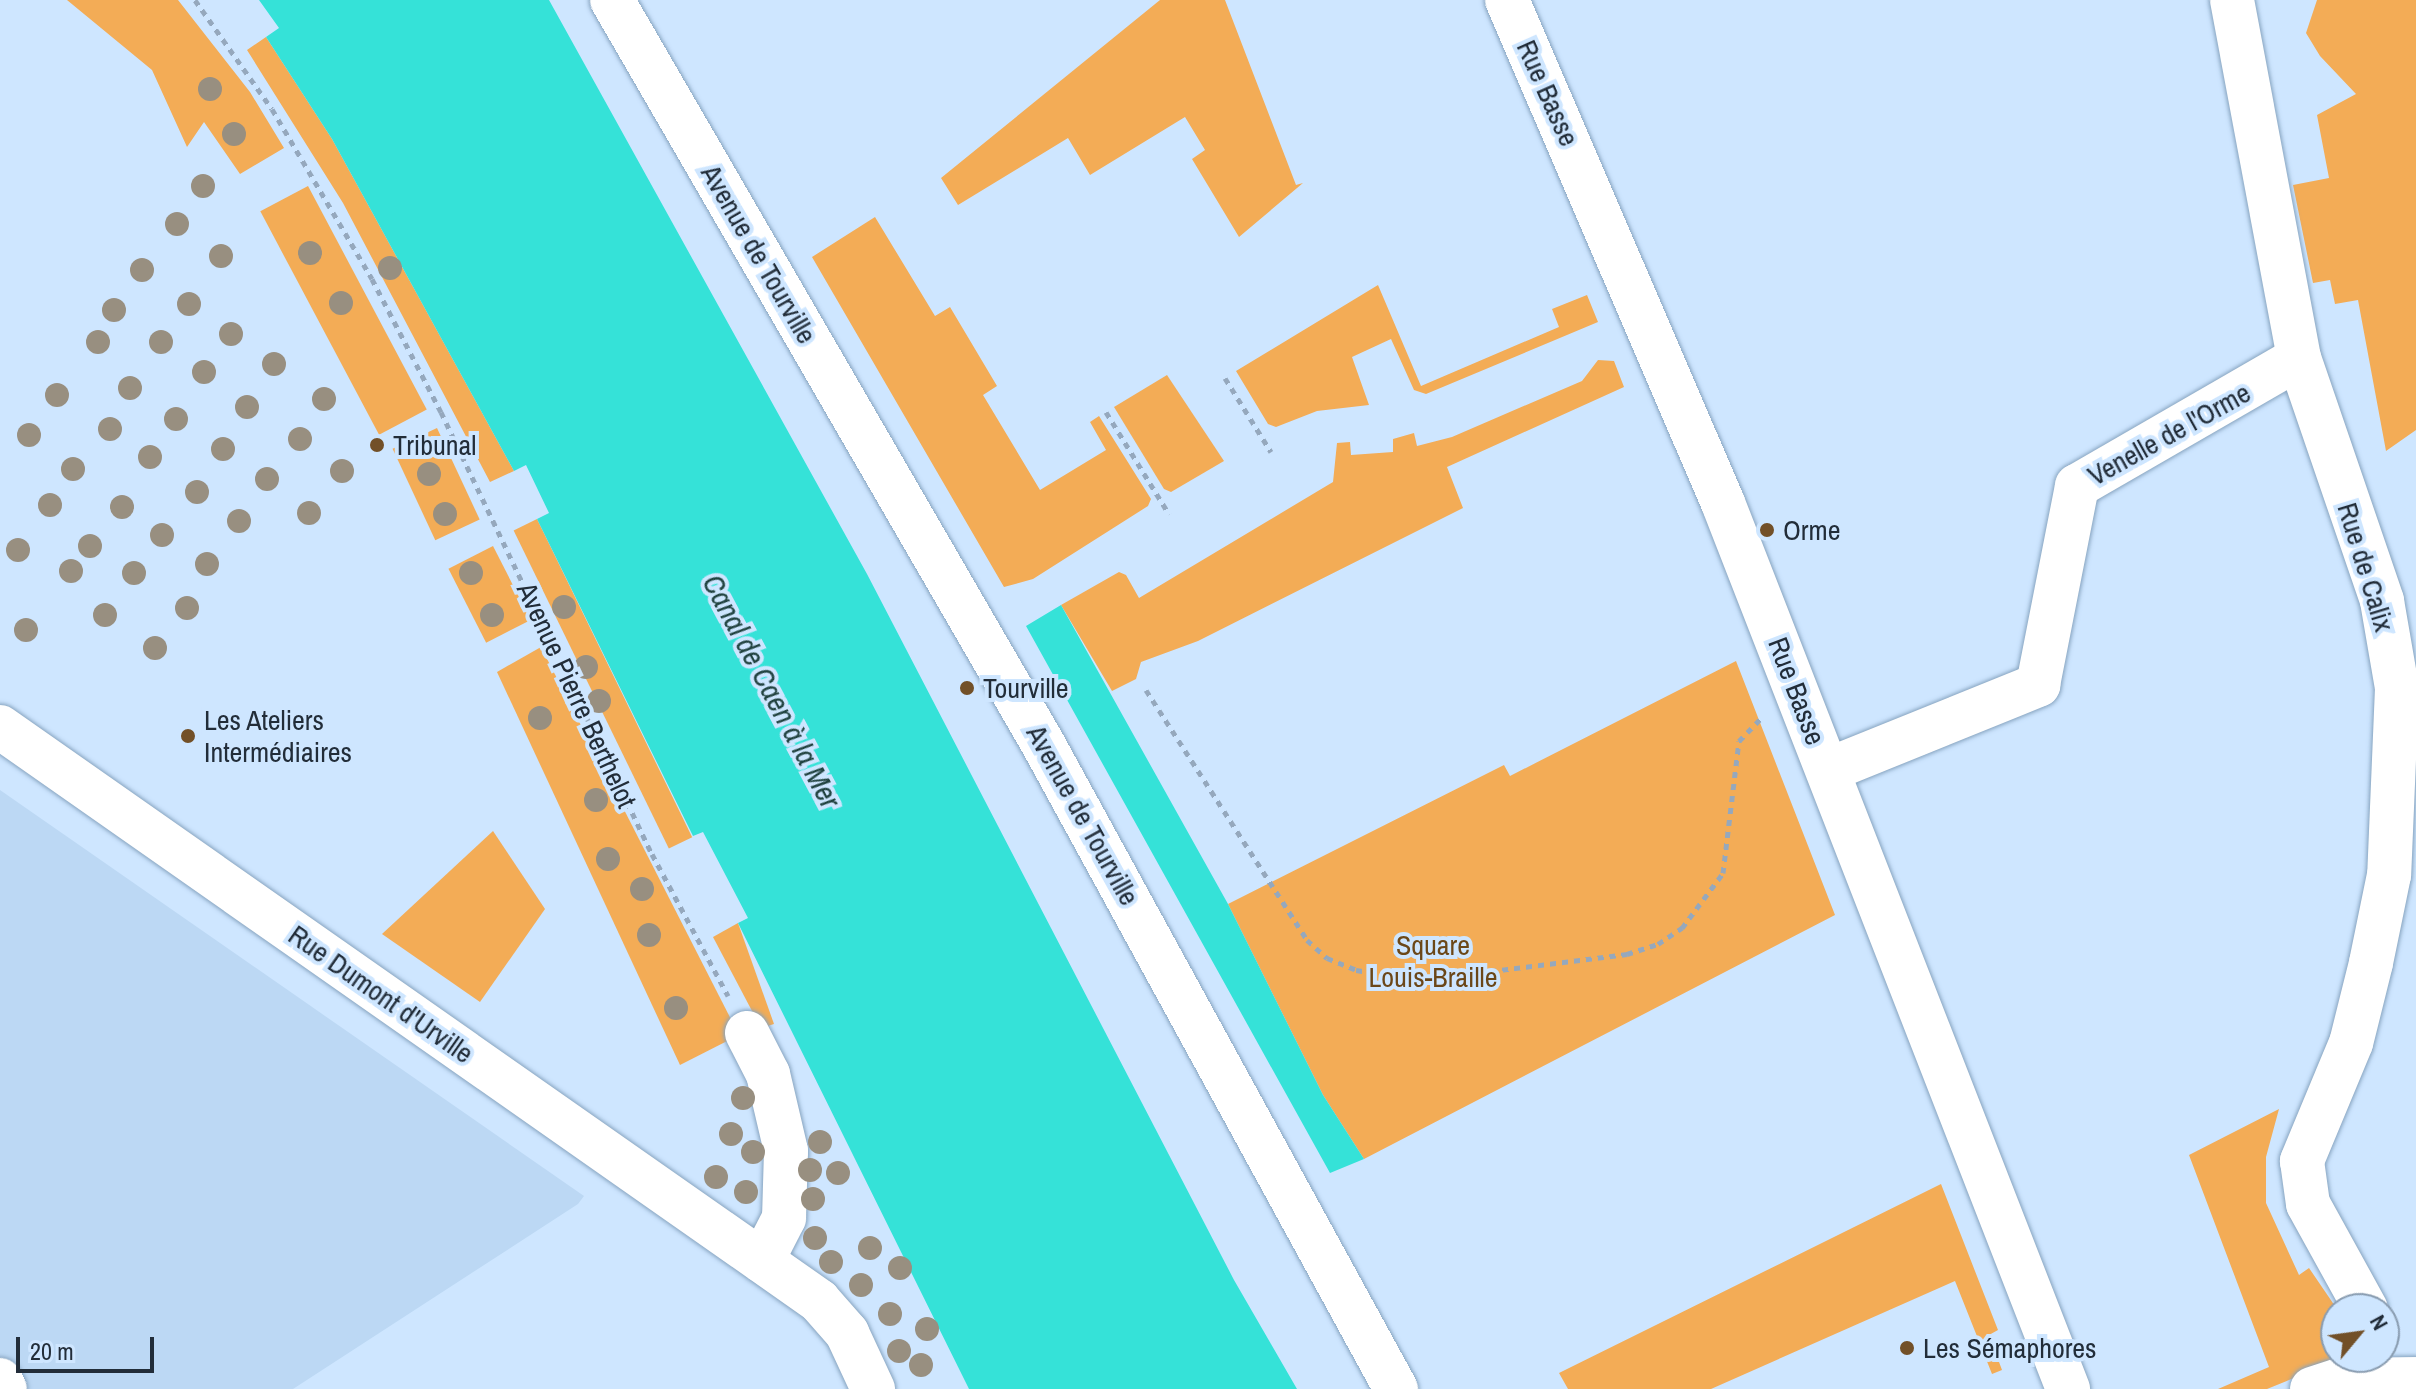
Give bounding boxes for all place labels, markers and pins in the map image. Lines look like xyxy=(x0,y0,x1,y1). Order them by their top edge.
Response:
place label: Tribunal xyxy=(393,428,476,462)
marker: Tribunal xyxy=(368,436,386,454)
place label: Orme xyxy=(1783,513,1840,547)
marker: Orme xyxy=(1758,521,1776,539)
place label: Tourville xyxy=(983,671,1068,705)
marker: Tourville xyxy=(958,679,976,697)
place label: Les Ateliers Intermédiaires xyxy=(204,703,352,769)
marker: Les Ateliers Intermédiaires xyxy=(179,727,197,745)
place label: Les Sémaphores xyxy=(1923,1331,2097,1365)
marker: Les Sémaphores xyxy=(1898,1339,1916,1357)

